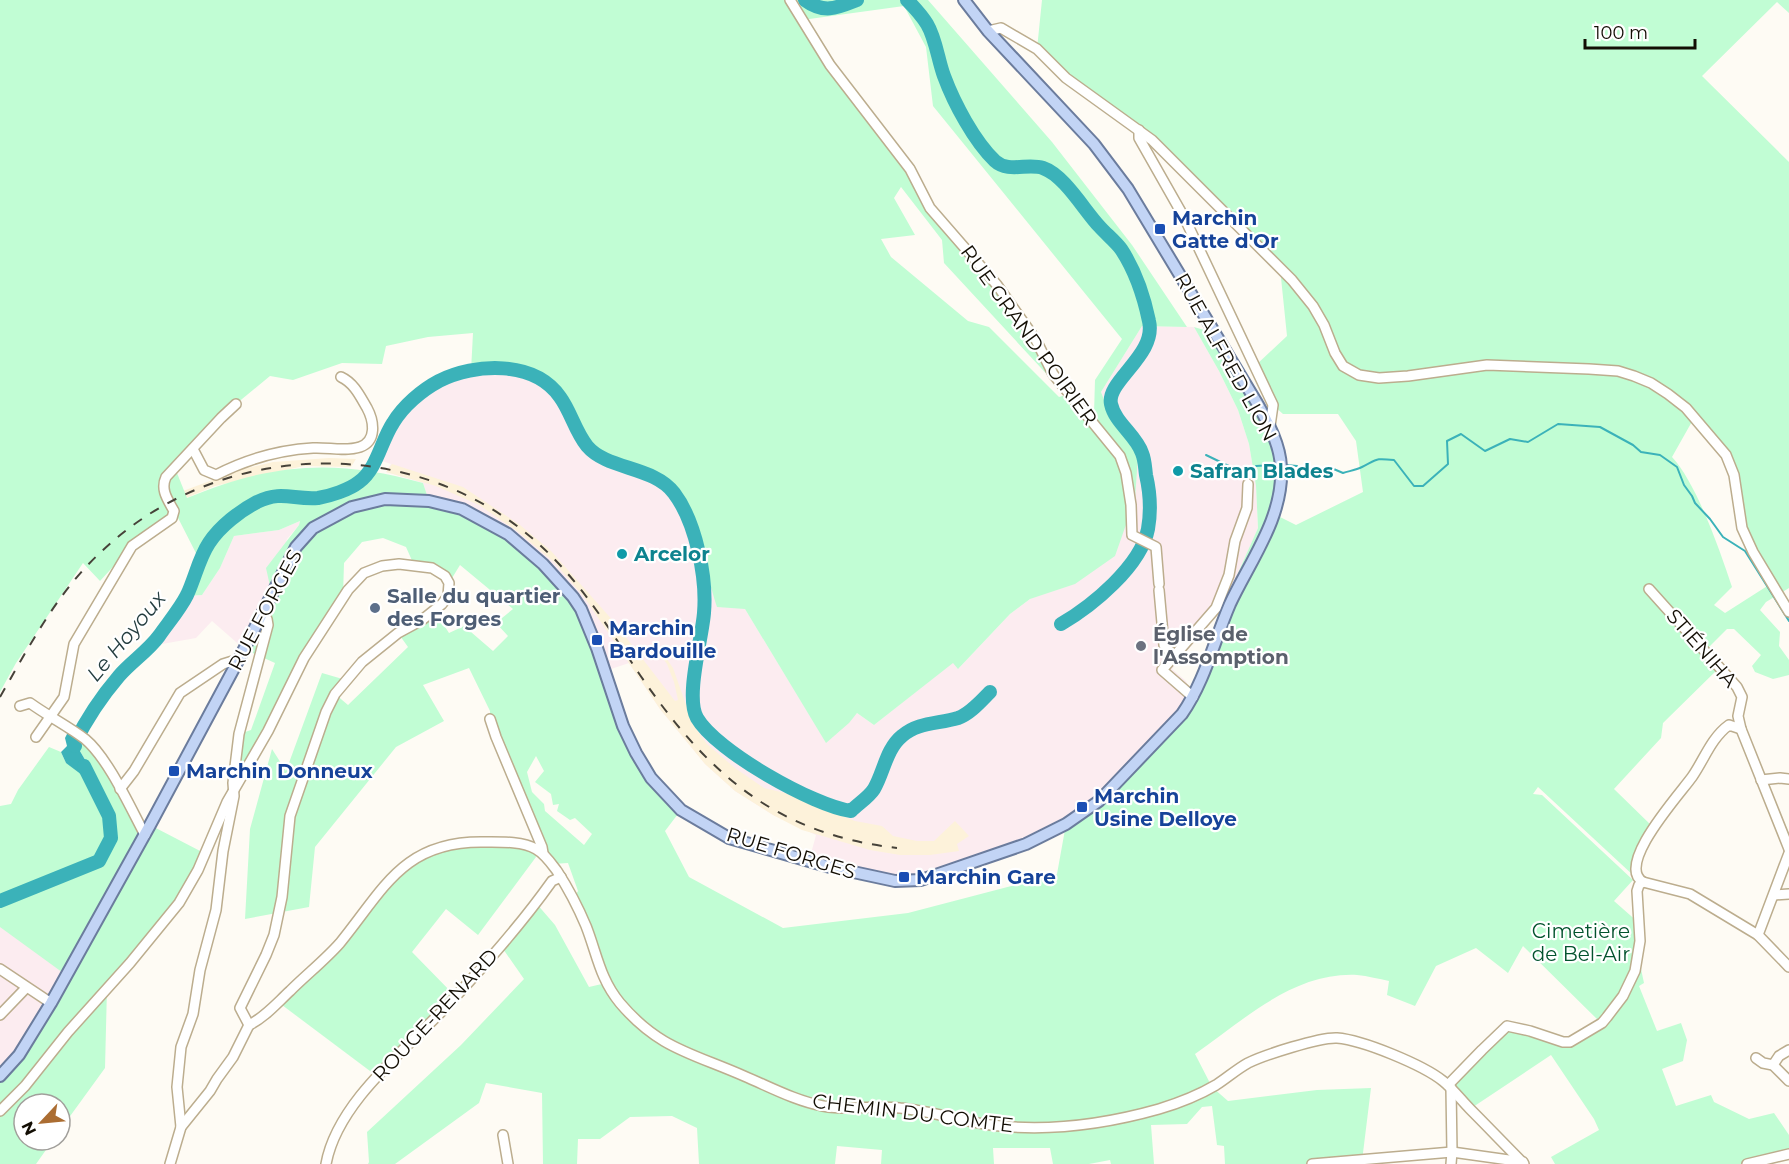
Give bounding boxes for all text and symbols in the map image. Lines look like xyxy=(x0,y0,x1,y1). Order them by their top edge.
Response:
scale bar xyxy=(1585,12,1694,50)
text: 100 m xyxy=(1594,22,1648,44)
place label: Marchin Gatte d'Or xyxy=(1172,206,1279,253)
marker: Marchin Gatte d'Or xyxy=(1153,222,1167,236)
street label: RUE GRAND POIRIER xyxy=(956,240,1102,430)
street label: RUE ALFRED LION xyxy=(1170,269,1282,445)
place label: Safran Blades xyxy=(1190,459,1334,483)
marker: Safran Blades xyxy=(1171,464,1185,478)
place label: Arcelor xyxy=(633,542,710,566)
street label: RUE FORGES xyxy=(223,545,307,675)
marker: Arcelor xyxy=(615,547,629,561)
place label: Salle du quartier des Forges xyxy=(387,584,561,631)
water label: Le Hoyoux xyxy=(81,585,171,686)
marker: Salle du quartier des Forges xyxy=(368,601,382,615)
street label: STIÉNIHA xyxy=(1661,604,1743,693)
place label: Marchin Bardouille xyxy=(609,616,716,663)
place label: Église de l'Assomption xyxy=(1153,622,1289,669)
marker: Marchin Bardouille xyxy=(590,633,604,647)
marker: Église de l'Assomption xyxy=(1134,639,1148,653)
place label: Marchin Donneux xyxy=(186,759,373,783)
marker: Marchin Donneux xyxy=(167,764,181,778)
place label: Marchin Usine Delloye xyxy=(1094,784,1237,831)
marker: Marchin Usine Delloye xyxy=(1075,800,1089,814)
street label: RUE FORGES xyxy=(724,822,858,884)
place label: Marchin Gare xyxy=(916,865,1056,889)
marker: Marchin Gare xyxy=(897,870,911,884)
park label: Cimetière de Bel-Air xyxy=(1532,919,1630,966)
street label: ROUGE-RENARD xyxy=(367,944,503,1086)
street label: CHEMIN DU COMTE xyxy=(811,1089,1015,1137)
north arrow xyxy=(12,1092,72,1152)
text: N xyxy=(18,1118,40,1138)

